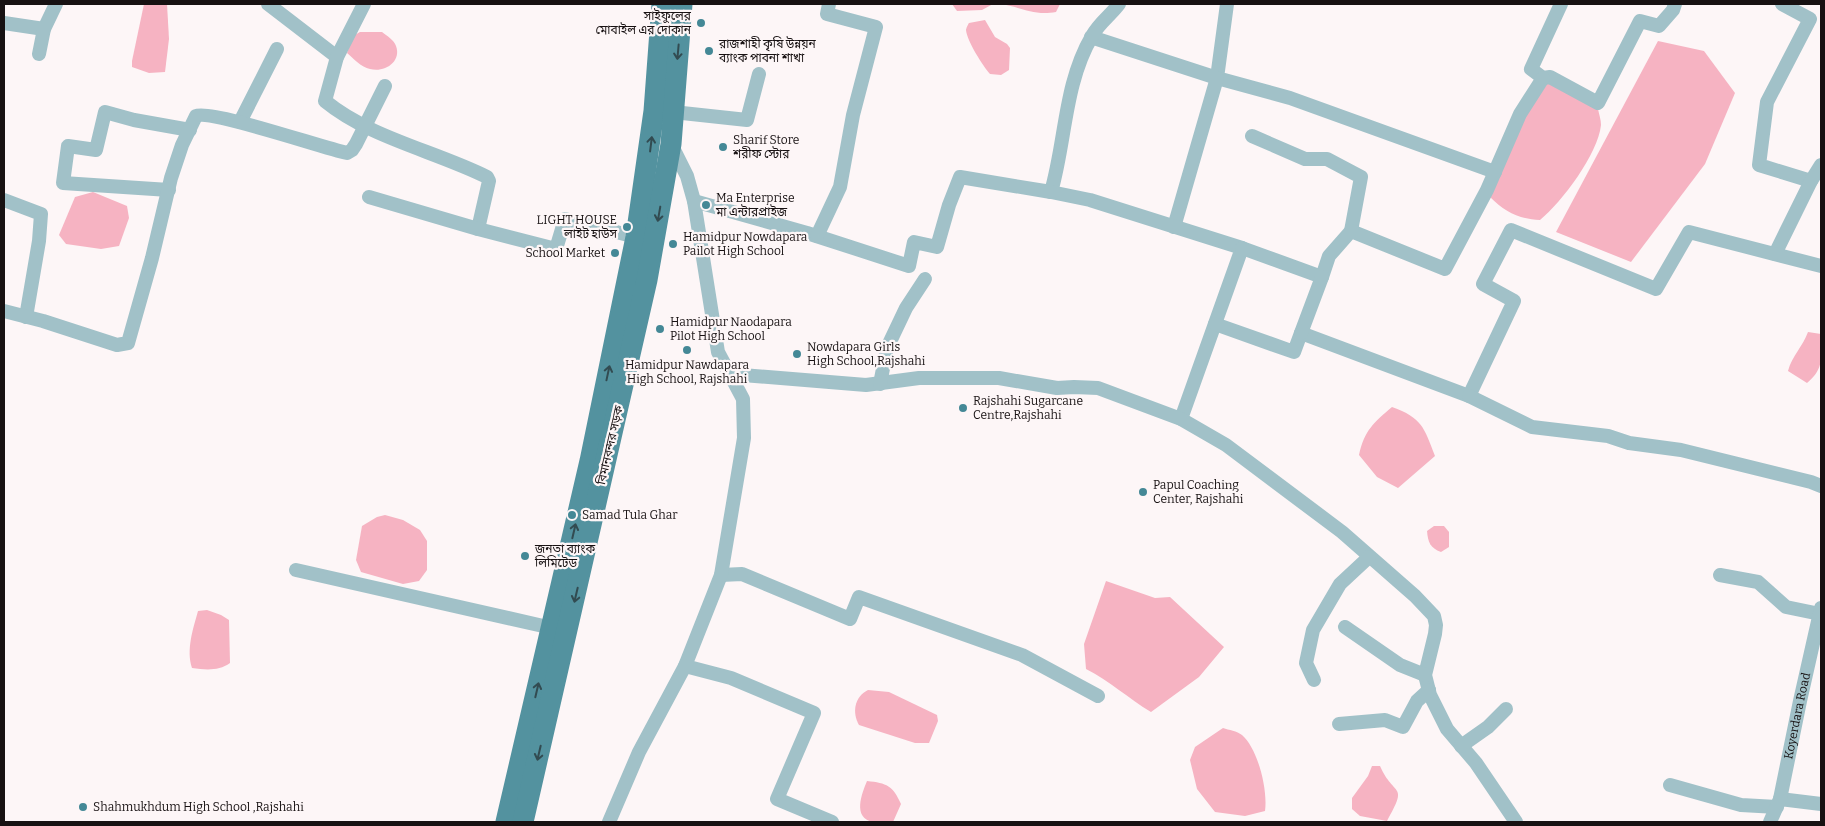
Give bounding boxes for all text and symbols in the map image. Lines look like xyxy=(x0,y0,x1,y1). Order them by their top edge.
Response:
place label: সাইফুলের মোবাইল এর দোকান xyxy=(596,8,692,37)
marker: সাইফুলের মোবাইল এর দোকান xyxy=(695,17,707,29)
place label: রাজশাহী কৃষি উন্নয়ন ব্যাংক পাবনা শাখা xyxy=(718,36,817,65)
one-way arrow xyxy=(673,44,683,60)
marker: রাজশাহী কৃষি উন্নয়ন ব্যাংক পাবনা শাখা xyxy=(703,45,715,57)
place label: Sharif Store শরীফ স্টোর xyxy=(732,133,799,161)
one-way arrow xyxy=(646,136,656,152)
marker: Sharif Store শরীফ স্টোর xyxy=(717,141,729,153)
place label: Ma Enterprise মা এন্টারপ্রাইজ xyxy=(715,191,794,219)
marker: Ma Enterprise মা এন্টারপ্রাইজ xyxy=(700,199,712,211)
one-way arrow xyxy=(653,205,663,221)
place label: LIGHT HOUSE লাইট হাউস xyxy=(537,213,618,241)
marker: LIGHT HOUSE লাইট হাউস xyxy=(621,221,633,233)
place label: Hamidpur Nowdapara Pailot High School xyxy=(683,230,808,258)
marker: Hamidpur Nowdapara Pailot High School xyxy=(667,238,679,250)
place label: School Market xyxy=(525,246,606,260)
marker: School Market xyxy=(609,247,621,259)
place label: Hamidpur Naodapara Pilot High School xyxy=(670,315,792,343)
marker: Hamidpur Naodapara Pilot High School xyxy=(654,323,666,335)
place label: Nowdapara Girls High School,Rajshahi xyxy=(807,340,926,368)
marker: Hamidpur Nawdapara High School, Rajshahi xyxy=(681,344,693,356)
marker: Nowdapara Girls High School,Rajshahi xyxy=(791,348,803,360)
place label: Hamidpur Nawdapara High School, Rajshahi xyxy=(625,358,749,386)
one-way arrow xyxy=(604,365,614,381)
place label: Rajshahi Sugarcane Centre,Rajshahi xyxy=(973,394,1083,422)
marker: Rajshahi Sugarcane Centre,Rajshahi xyxy=(957,402,969,414)
street label: বিমানবন্দর সড়ক xyxy=(593,404,626,487)
place label: Papul Coaching Center, Rajshahi xyxy=(1153,478,1244,506)
marker: Papul Coaching Center, Rajshahi xyxy=(1137,486,1149,498)
place label: Samad Tula Ghar xyxy=(582,508,678,522)
marker: Samad Tula Ghar xyxy=(566,509,578,521)
one-way arrow xyxy=(570,524,579,540)
place label: জনতা ব্যাংক লিমিটেড xyxy=(534,542,595,570)
marker: জনতা ব্যাংক লিমিটেড xyxy=(519,550,531,562)
one-way arrow xyxy=(571,586,580,602)
street label: Koyerdara Road xyxy=(1781,671,1813,760)
one-way arrow xyxy=(533,682,542,698)
one-way arrow xyxy=(534,744,543,760)
place label: Shahmukhdum High School ,Rajshahi xyxy=(93,800,304,814)
marker: Shahmukhdum High School ,Rajshahi xyxy=(77,801,89,813)

